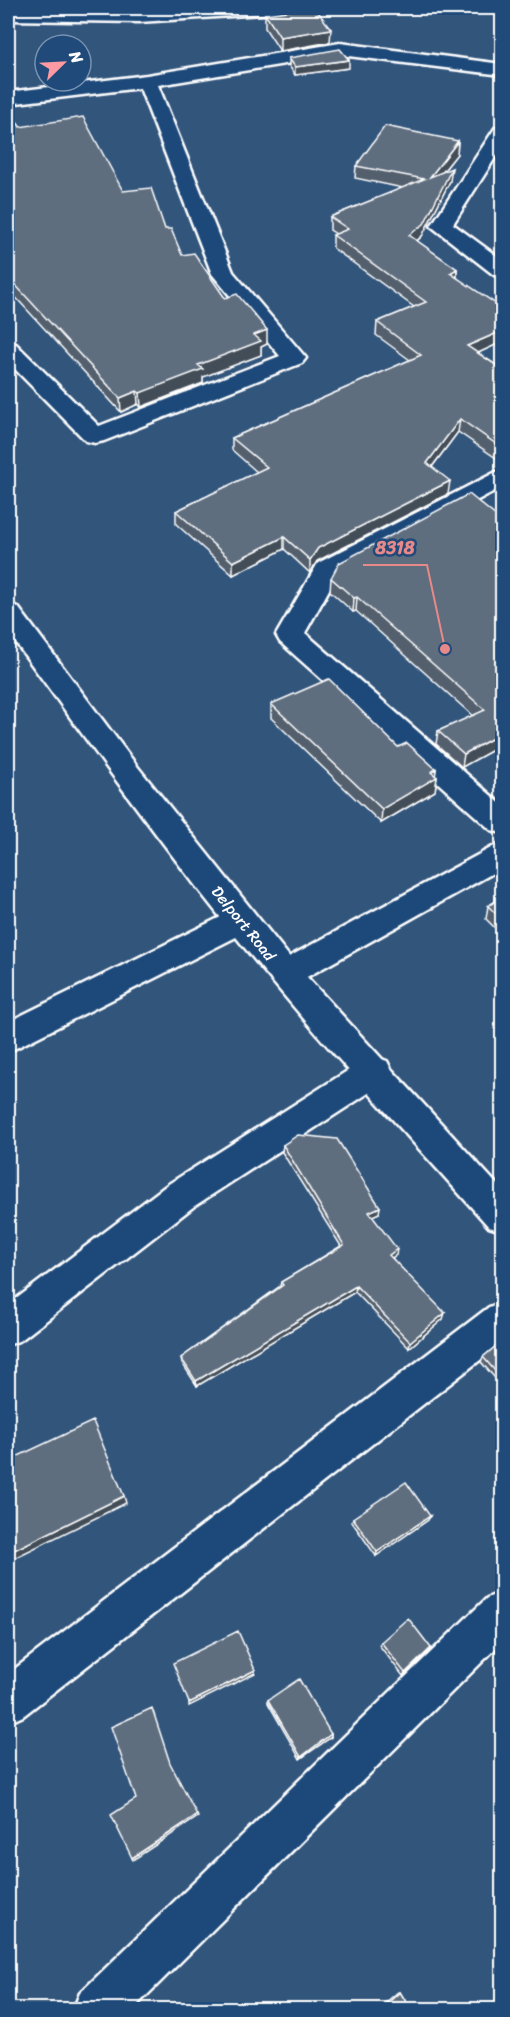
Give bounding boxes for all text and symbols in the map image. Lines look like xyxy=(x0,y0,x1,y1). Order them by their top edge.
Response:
north arrow xyxy=(33,33,93,93)
text: N xyxy=(60,45,92,69)
callout: 8318 xyxy=(363,529,427,565)
text: 8318 xyxy=(374,532,415,564)
street label: Delport Road xyxy=(204,879,284,969)

